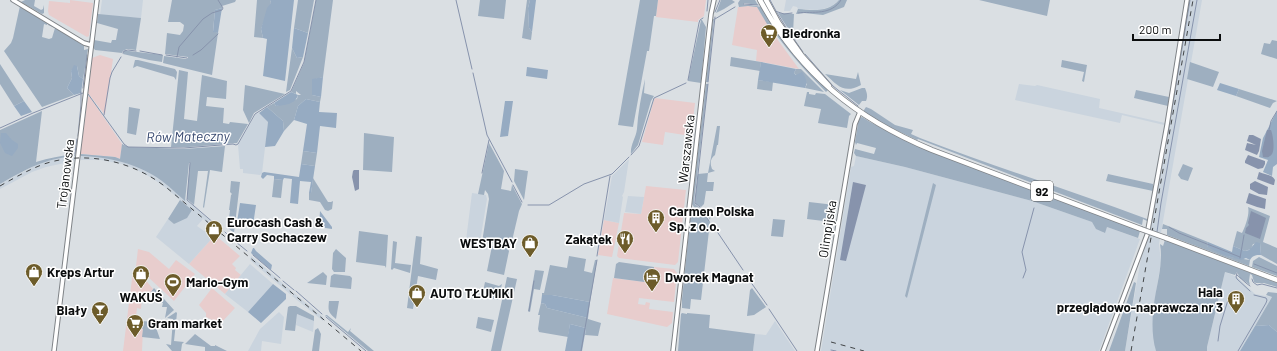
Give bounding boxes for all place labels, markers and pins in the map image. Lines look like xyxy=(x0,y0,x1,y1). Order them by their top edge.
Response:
supermarket icon: Biedronka xyxy=(759,23,779,48)
place label: Biedronka xyxy=(782,25,841,41)
place label: Carmen Polska Sp. z o.o. xyxy=(669,203,754,234)
building icon: Carmen Polska Sp. z o.o. xyxy=(646,208,666,233)
place label: Eurocash Cash & Carry Sochaczew xyxy=(227,214,327,245)
shop icon: Eurocash Cash & Carry Sochaczew xyxy=(204,219,224,244)
restaurant icon: Zakątek xyxy=(615,229,635,254)
place label: Zakątek xyxy=(566,231,612,247)
shop icon: WESTBAY xyxy=(520,233,540,258)
place label: WESTBAY xyxy=(460,235,517,251)
shop icon: Kreps Artur xyxy=(24,262,44,287)
place label: Kreps Artur xyxy=(47,264,114,280)
shop icon: WAKUŚ xyxy=(131,264,151,289)
hotel icon: Dworek Magnat xyxy=(642,267,662,292)
place label: Dworek Magnat xyxy=(665,269,754,285)
sports icon: Mario-Gym xyxy=(163,272,183,297)
place label: Mario-Gym xyxy=(186,274,249,290)
shop icon: AUTO TŁUMIKI xyxy=(407,283,427,308)
place label: Hala przeglądowo-naprawcza nr 3 xyxy=(1057,284,1223,315)
place label: AUTO TŁUMIKI xyxy=(430,285,513,301)
place label: WAKUŚ xyxy=(120,289,163,305)
building icon: Hala przeglądowo-naprawcza nr 3 xyxy=(1226,289,1246,314)
bar icon: Biały xyxy=(90,300,110,325)
place label: Biały xyxy=(57,302,87,318)
supermarket icon: Gram market xyxy=(125,313,145,338)
place label: Gram market xyxy=(148,315,222,331)

